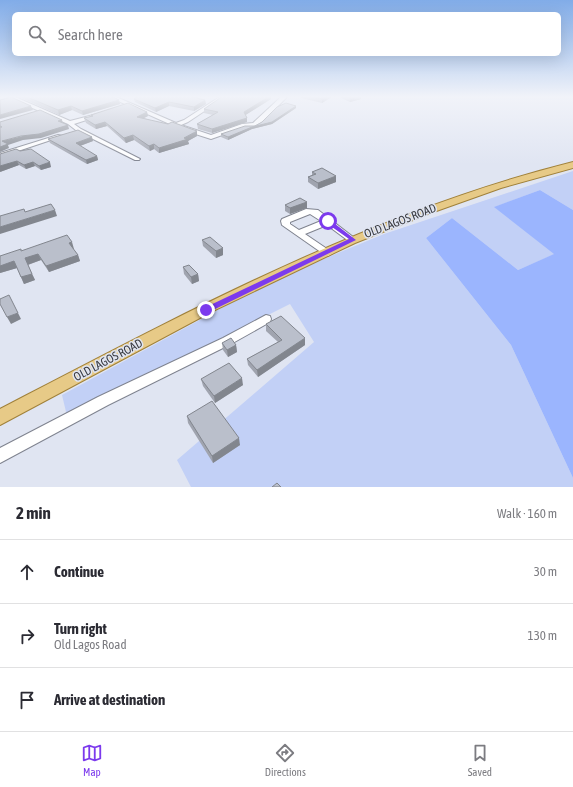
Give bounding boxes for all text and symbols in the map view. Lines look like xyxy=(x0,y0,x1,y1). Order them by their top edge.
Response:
search box xyxy=(12,12,561,56)
icon: search xyxy=(26,23,48,45)
text: Search here xyxy=(58,26,123,43)
street label: OLD LAGOS ROAD xyxy=(362,201,438,241)
route start xyxy=(319,212,337,230)
route end xyxy=(197,301,215,319)
street label: OLD LAGOS ROAD xyxy=(71,336,145,384)
text: 2 min xyxy=(16,503,51,523)
text: Walk · 160 m xyxy=(497,506,557,521)
icon: ahead xyxy=(16,561,38,583)
text: Continue xyxy=(54,563,104,580)
text: 30 m xyxy=(534,564,557,579)
text: Turn right xyxy=(54,620,107,637)
icon: right xyxy=(16,625,38,647)
text: 130 m xyxy=(528,628,557,643)
text: Old Lagos Road xyxy=(54,637,127,652)
icon: arrive xyxy=(16,689,38,711)
text: Arrive at destination xyxy=(54,691,165,708)
tab: Map xyxy=(81,742,103,778)
tab: Directions xyxy=(265,742,306,778)
tab: Saved xyxy=(468,742,492,778)

